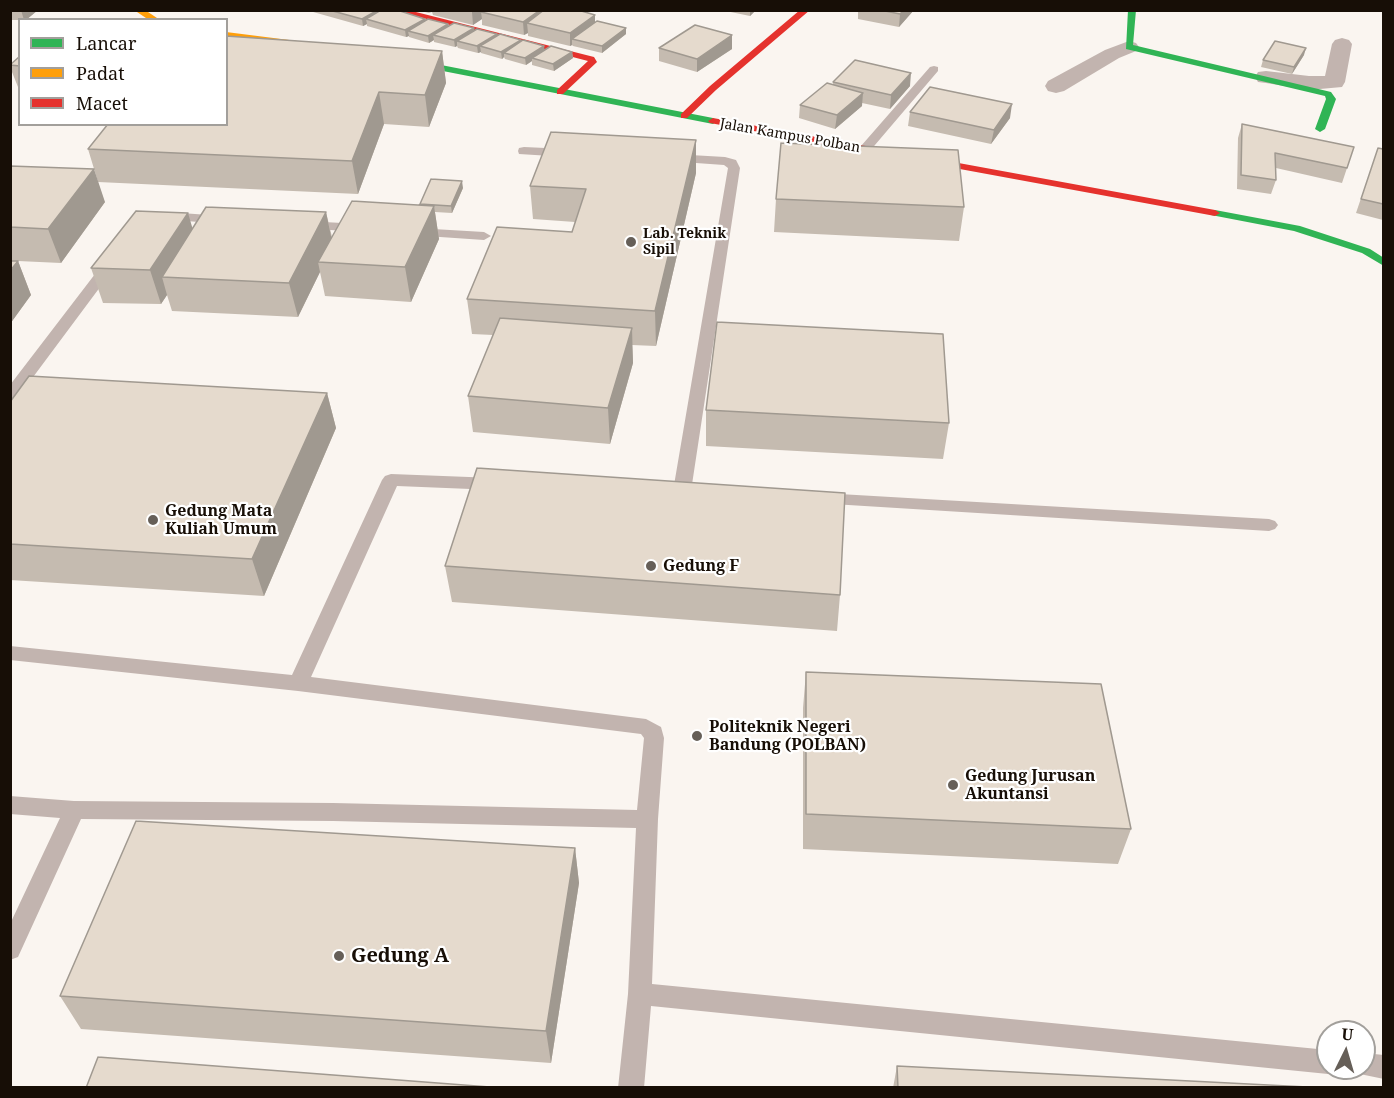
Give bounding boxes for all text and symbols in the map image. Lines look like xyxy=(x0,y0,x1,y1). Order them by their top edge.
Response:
legend xyxy=(18,18,228,126)
text: Lancar xyxy=(76,31,136,55)
text: Padat xyxy=(76,61,125,85)
text: Macet xyxy=(76,91,128,115)
street label: Jalan Kampus Polban xyxy=(718,115,862,157)
place label: Lab. Teknik Sipil xyxy=(643,226,726,258)
marker: Lab. Teknik Sipil xyxy=(624,235,638,249)
place label: Gedung Mata Kuliah Umum xyxy=(165,501,277,539)
marker: Gedung Mata Kuliah Umum xyxy=(146,513,160,527)
place label: Gedung F xyxy=(663,556,739,576)
marker: Gedung F xyxy=(644,559,658,573)
place label: Politeknik Negeri Bandung (POLBAN) xyxy=(709,717,866,755)
marker: Politeknik Negeri Bandung (POLBAN) xyxy=(690,729,704,743)
place label: Gedung Jurusan Akuntansi xyxy=(965,766,1095,804)
marker: Gedung Jurusan Akuntansi xyxy=(946,778,960,792)
place label: Gedung A xyxy=(351,944,449,968)
marker: Gedung A xyxy=(332,949,346,963)
north arrow xyxy=(1316,1020,1376,1080)
text: U xyxy=(1340,1023,1354,1046)

